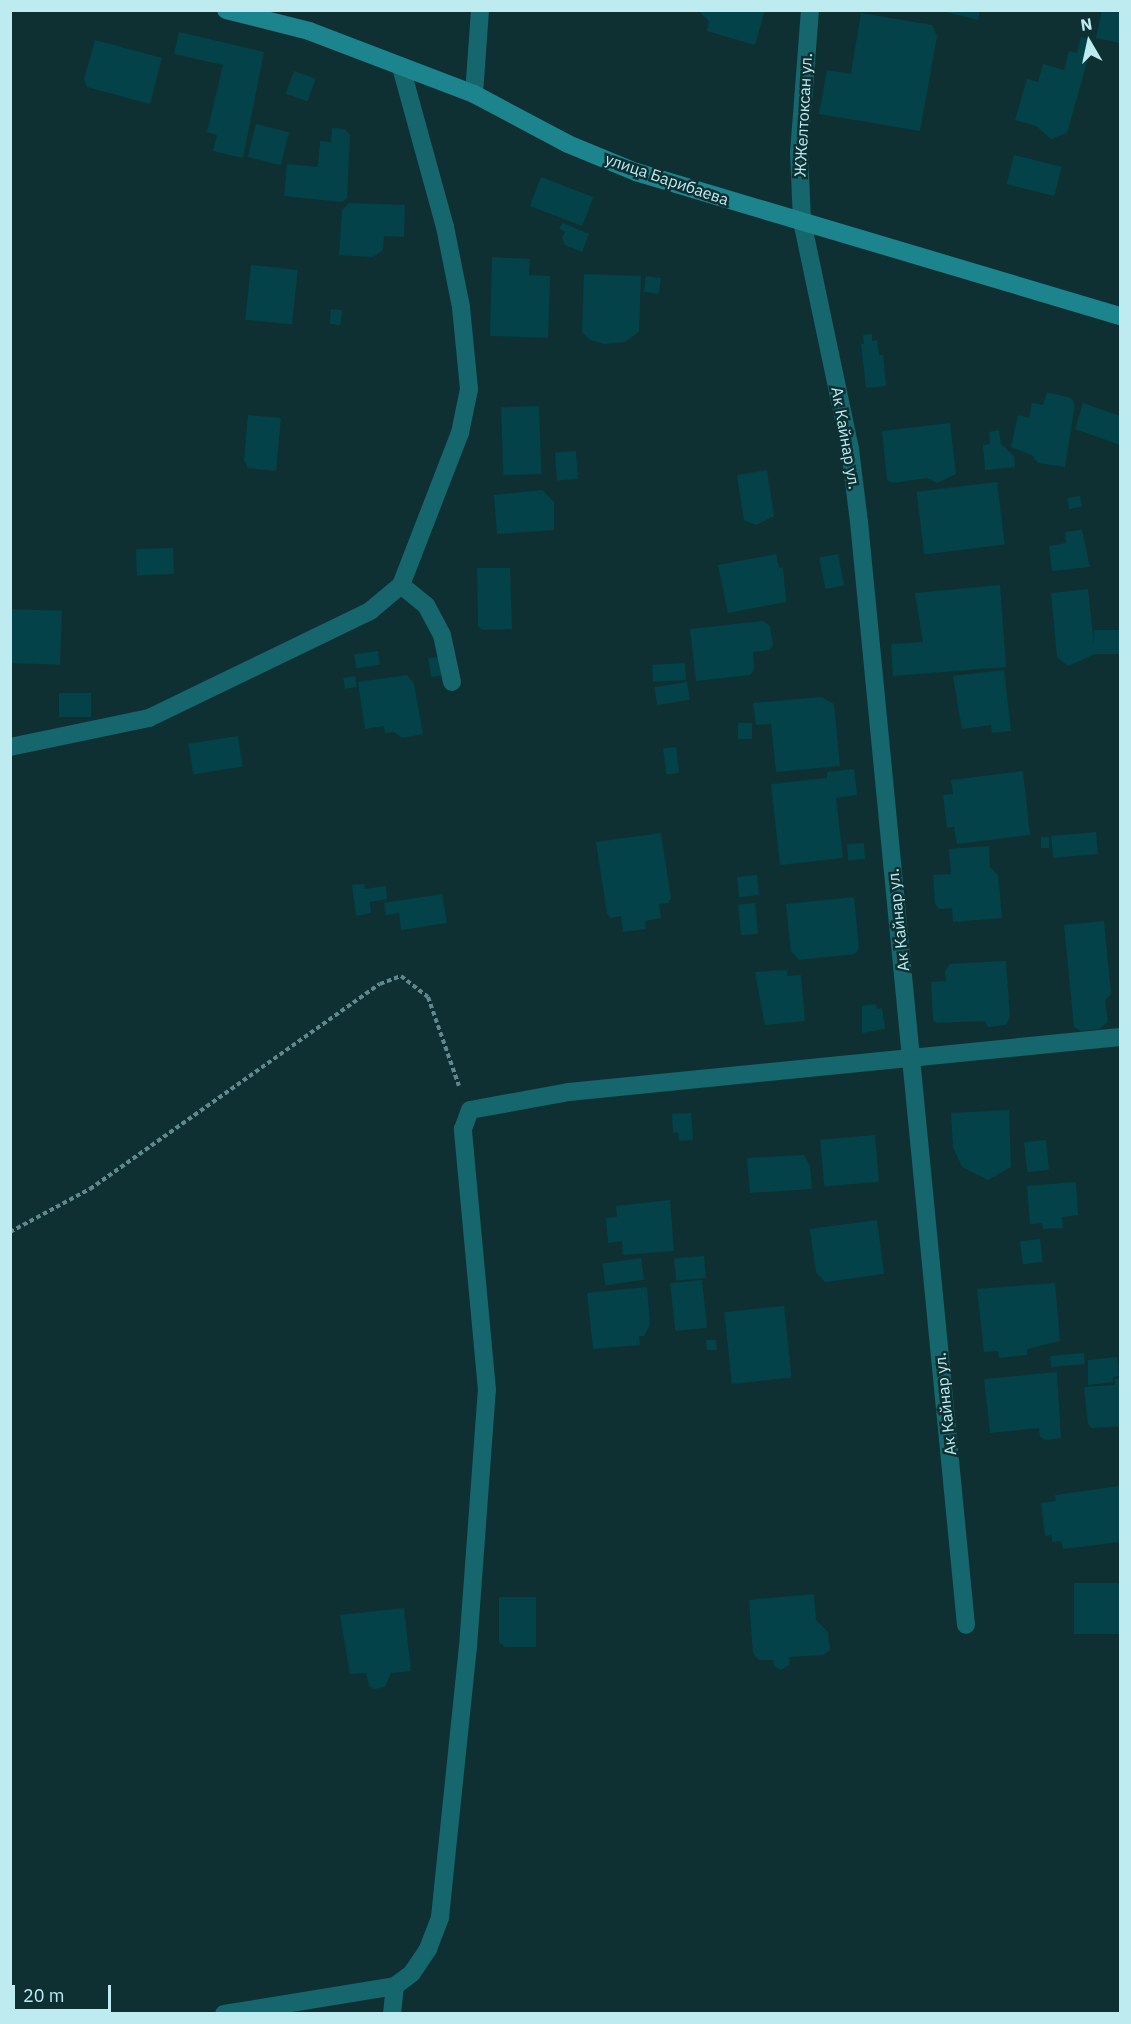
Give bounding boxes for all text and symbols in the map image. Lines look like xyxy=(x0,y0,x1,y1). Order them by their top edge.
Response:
north arrow xyxy=(1059,12,1119,72)
text: N xyxy=(1079,13,1093,35)
street label: ЖЖелтоксан ул. xyxy=(790,52,816,178)
street label: улица Барибаева xyxy=(603,149,731,209)
street label: Ак Кайнар ул. xyxy=(828,385,864,491)
street label: Ак Кайнар ул. xyxy=(883,868,913,972)
street label: Ак Кайнар ул. xyxy=(930,1352,960,1456)
scale bar xyxy=(15,1973,114,2011)
text: 20 m xyxy=(23,1984,65,2007)

